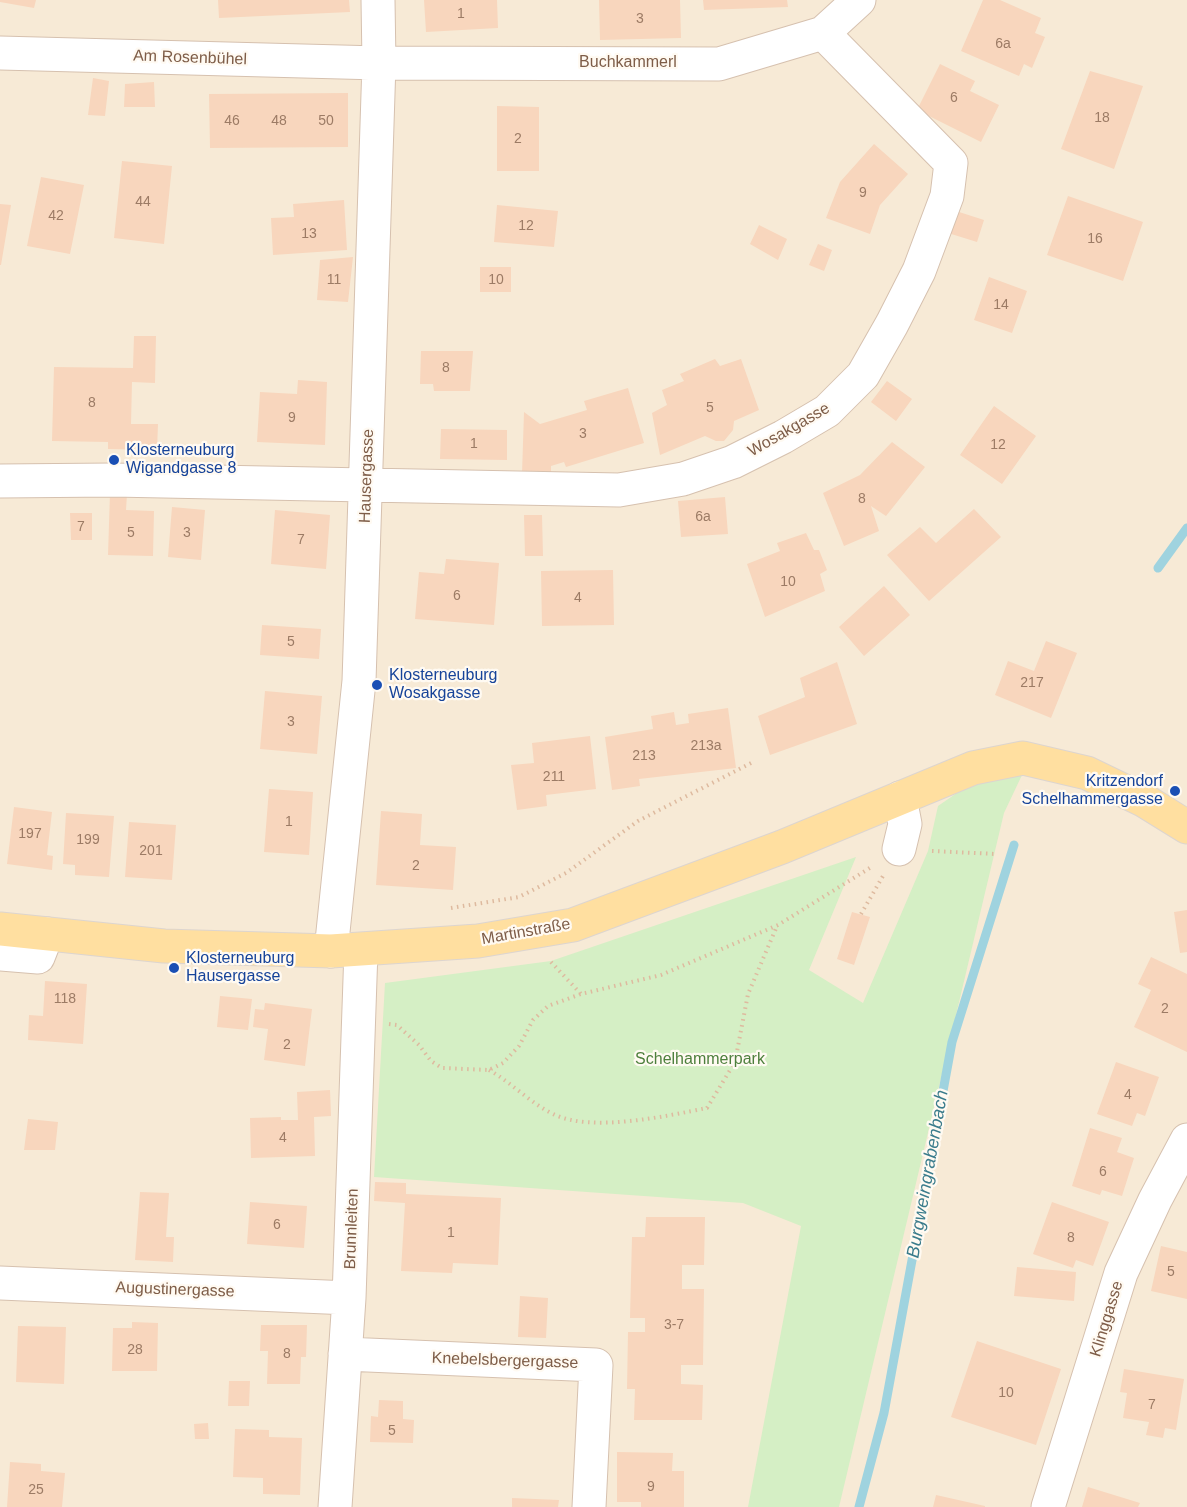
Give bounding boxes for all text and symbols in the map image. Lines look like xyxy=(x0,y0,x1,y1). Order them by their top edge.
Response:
house number: 1 xyxy=(457,6,465,22)
house number: 3 xyxy=(636,11,644,27)
house number: 6a xyxy=(995,36,1011,52)
street label: Am Rosenbühel xyxy=(133,46,247,70)
street label: Buchkammerl xyxy=(579,53,677,73)
house number: 6 xyxy=(950,90,958,106)
house number: 18 xyxy=(1094,110,1110,126)
house number: 46 xyxy=(224,113,240,129)
house number: 48 xyxy=(271,113,287,129)
house number: 50 xyxy=(318,113,334,129)
house number: 2 xyxy=(514,131,522,147)
house number: 9 xyxy=(859,185,867,201)
house number: 44 xyxy=(135,194,151,210)
house number: 42 xyxy=(48,208,64,224)
house number: 12 xyxy=(518,218,534,234)
house number: 13 xyxy=(301,226,317,242)
house number: 16 xyxy=(1087,231,1103,247)
house number: 11 xyxy=(327,272,341,288)
house number: 10 xyxy=(488,272,504,288)
house number: 14 xyxy=(993,297,1009,313)
house number: 8 xyxy=(442,360,450,376)
house number: 8 xyxy=(88,395,96,411)
street label: Wosakgasse xyxy=(745,399,833,461)
house number: 5 xyxy=(706,400,714,416)
house number: 9 xyxy=(288,410,296,426)
house number: 3 xyxy=(579,426,587,442)
street label: Hausergasse xyxy=(356,429,378,523)
house number: 1 xyxy=(470,436,478,452)
house number: 12 xyxy=(990,437,1006,453)
place label: Klosterneuburg Wigandgasse 8 xyxy=(126,441,236,479)
marker: Klosterneuburg Wigandgasse 8 xyxy=(107,453,121,467)
house number: 8 xyxy=(858,491,866,507)
house number: 6a xyxy=(695,509,711,525)
house number: 7 xyxy=(77,519,85,535)
house number: 5 xyxy=(127,525,135,541)
house number: 3 xyxy=(183,525,191,541)
house number: 7 xyxy=(297,532,305,548)
house number: 10 xyxy=(780,574,796,590)
house number: 6 xyxy=(453,588,461,604)
house number: 4 xyxy=(574,590,582,606)
house number: 5 xyxy=(287,634,295,650)
place label: Klosterneuburg Wosakgasse xyxy=(389,666,498,704)
house number: 217 xyxy=(1020,675,1044,691)
marker: Klosterneuburg Wosakgasse xyxy=(370,678,384,692)
house number: 3 xyxy=(287,714,295,730)
house number: 213a xyxy=(690,738,722,754)
house number: 213 xyxy=(632,748,656,764)
house number: 211 xyxy=(543,769,565,785)
place label: Kritzendorf Schelhammergasse xyxy=(1022,772,1163,810)
marker: Kritzendorf Schelhammergasse xyxy=(1168,784,1182,798)
house number: 1 xyxy=(285,814,293,830)
house number: 197 xyxy=(18,826,42,842)
house number: 199 xyxy=(76,832,100,848)
house number: 201 xyxy=(139,843,163,859)
house number: 2 xyxy=(412,858,420,874)
street label: Martinstraße xyxy=(480,915,572,949)
place label: Klosterneuburg Hausergasse xyxy=(186,949,295,987)
marker: Klosterneuburg Hausergasse xyxy=(167,961,181,975)
house number: 118 xyxy=(54,991,76,1007)
house number: 2 xyxy=(1161,1001,1169,1017)
house number: 2 xyxy=(283,1037,291,1053)
park label: Schelhammerpark xyxy=(635,1050,765,1070)
house number: 4 xyxy=(1124,1087,1132,1103)
water label: Burgweingrabenbach xyxy=(903,1088,953,1260)
house number: 4 xyxy=(279,1130,287,1146)
house number: 6 xyxy=(1099,1164,1107,1180)
street label: Brunnleiten xyxy=(341,1188,363,1270)
house number: 6 xyxy=(273,1217,281,1233)
house number: 1 xyxy=(447,1225,455,1241)
house number: 8 xyxy=(1067,1230,1075,1246)
house number: 5 xyxy=(1167,1264,1175,1280)
street label: Augustinergasse xyxy=(115,1278,235,1302)
street label: Klinggasse xyxy=(1086,1279,1128,1359)
house number: 3-7 xyxy=(664,1317,684,1333)
house number: 28 xyxy=(127,1342,143,1358)
house number: 8 xyxy=(283,1346,291,1362)
street label: Knebelsbergergasse xyxy=(431,1349,579,1373)
house number: 10 xyxy=(998,1385,1014,1401)
house number: 7 xyxy=(1148,1397,1156,1413)
house number: 5 xyxy=(388,1423,396,1439)
house number: 9 xyxy=(647,1479,655,1495)
house number: 25 xyxy=(28,1482,44,1498)

